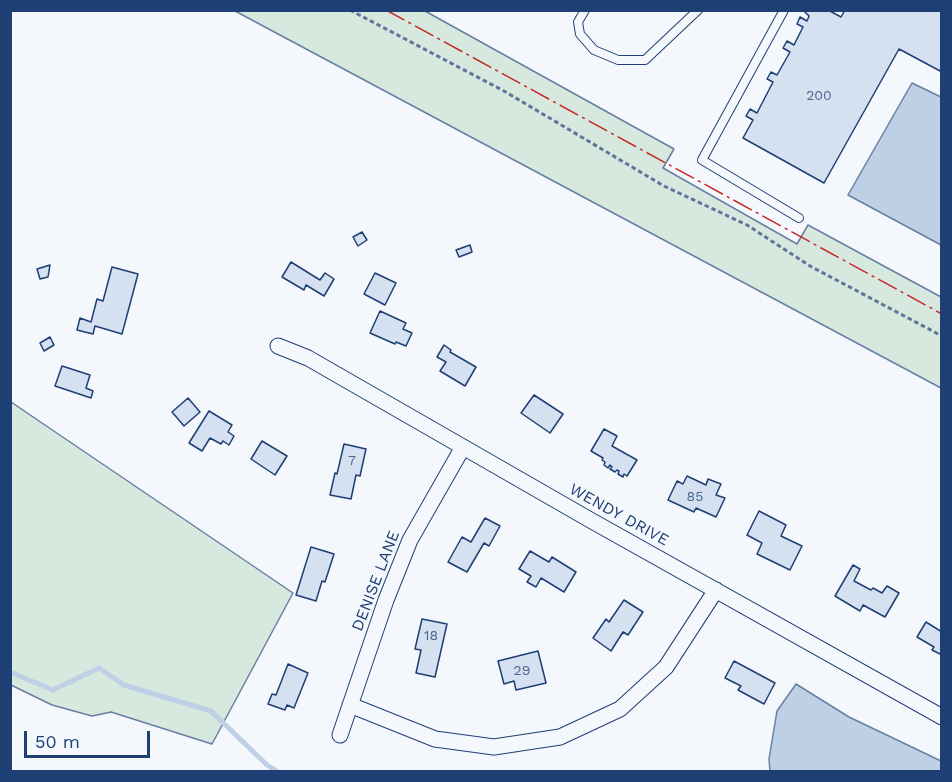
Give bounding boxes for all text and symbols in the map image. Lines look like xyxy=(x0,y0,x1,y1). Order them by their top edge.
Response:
house number: 200 xyxy=(806,88,832,104)
house number: 7 xyxy=(348,453,356,469)
street label: WENDY DRIVE xyxy=(566,480,672,550)
house number: 85 xyxy=(687,489,703,505)
street label: DENISE LANE xyxy=(348,528,404,634)
house number: 18 xyxy=(424,628,438,644)
house number: 29 xyxy=(514,663,530,679)
scale bar xyxy=(27,719,153,757)
text: 50 m xyxy=(35,731,80,752)

